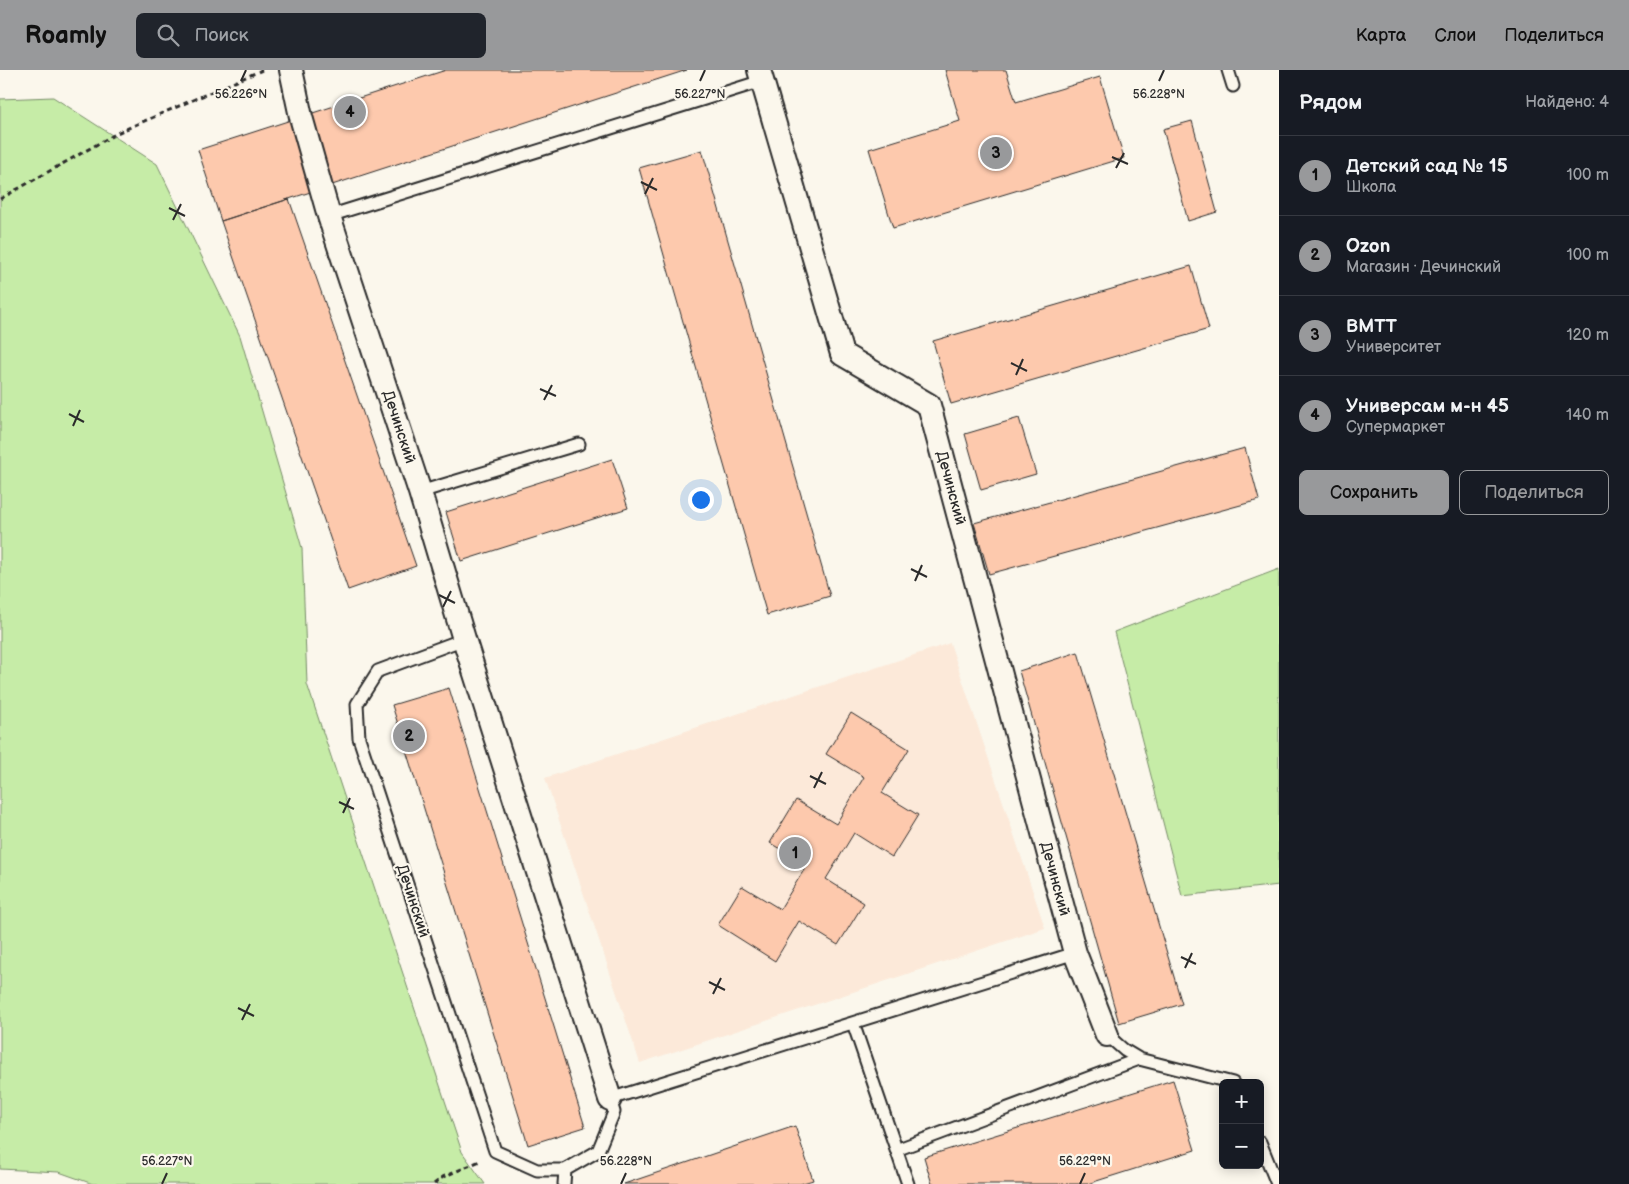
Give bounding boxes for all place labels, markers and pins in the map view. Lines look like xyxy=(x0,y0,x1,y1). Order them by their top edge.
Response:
pin: 4 xyxy=(334,93,366,131)
pin: 3 xyxy=(980,134,1012,172)
pin: 2 xyxy=(393,717,425,755)
pin: 1 xyxy=(779,834,811,872)

